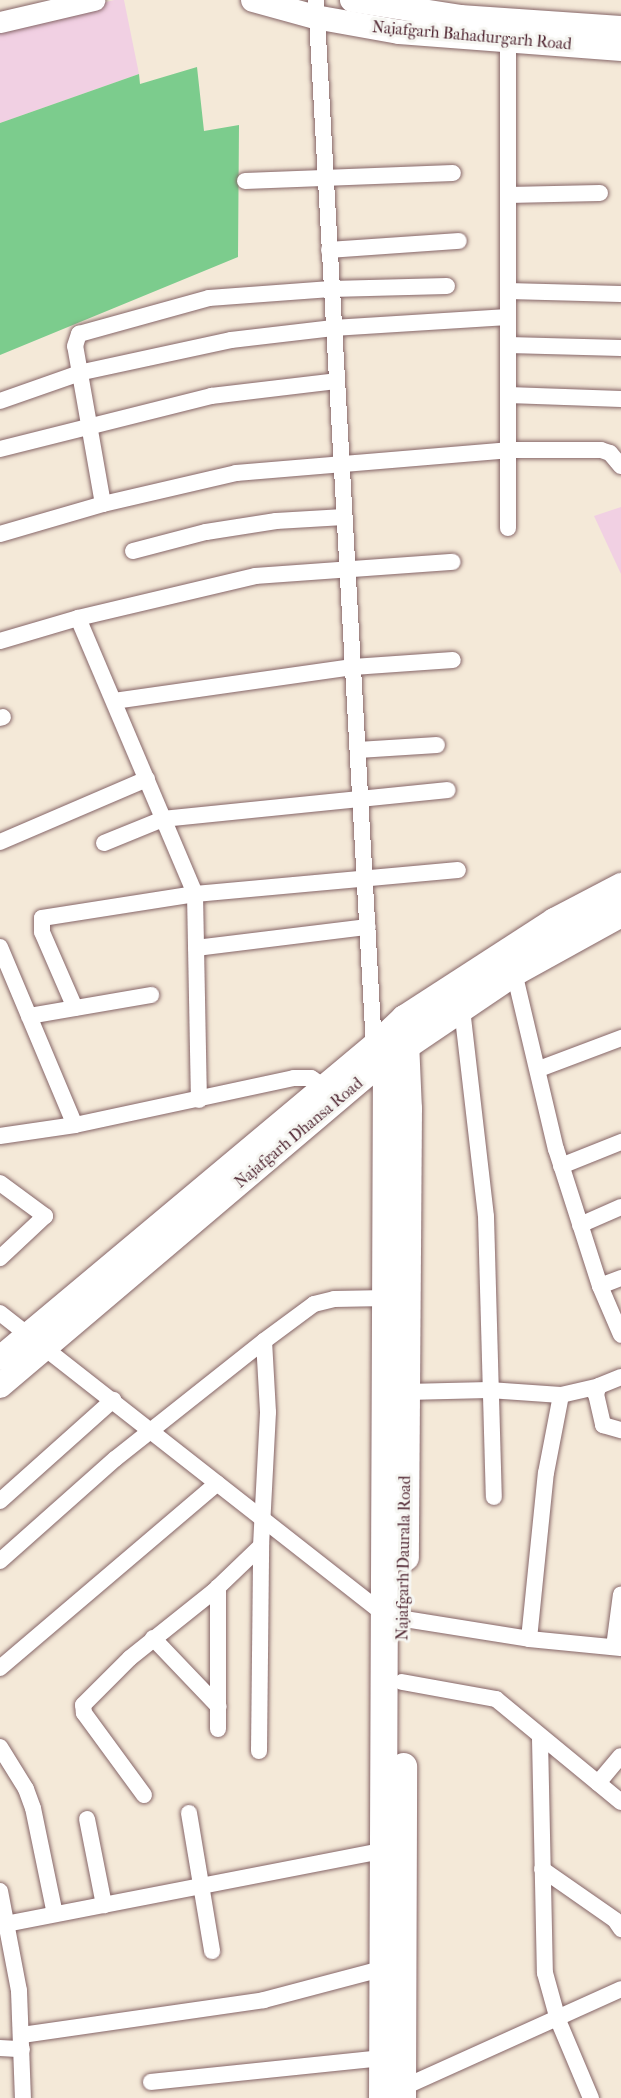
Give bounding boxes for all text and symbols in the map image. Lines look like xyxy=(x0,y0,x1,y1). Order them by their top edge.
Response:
street label: Najafgarh Bahadurgarh Road xyxy=(371,18,573,54)
street label: Najafgarh Dhansa Road xyxy=(231,1074,367,1192)
street label: Najafgarh Daurala Road xyxy=(393,1476,415,1640)

